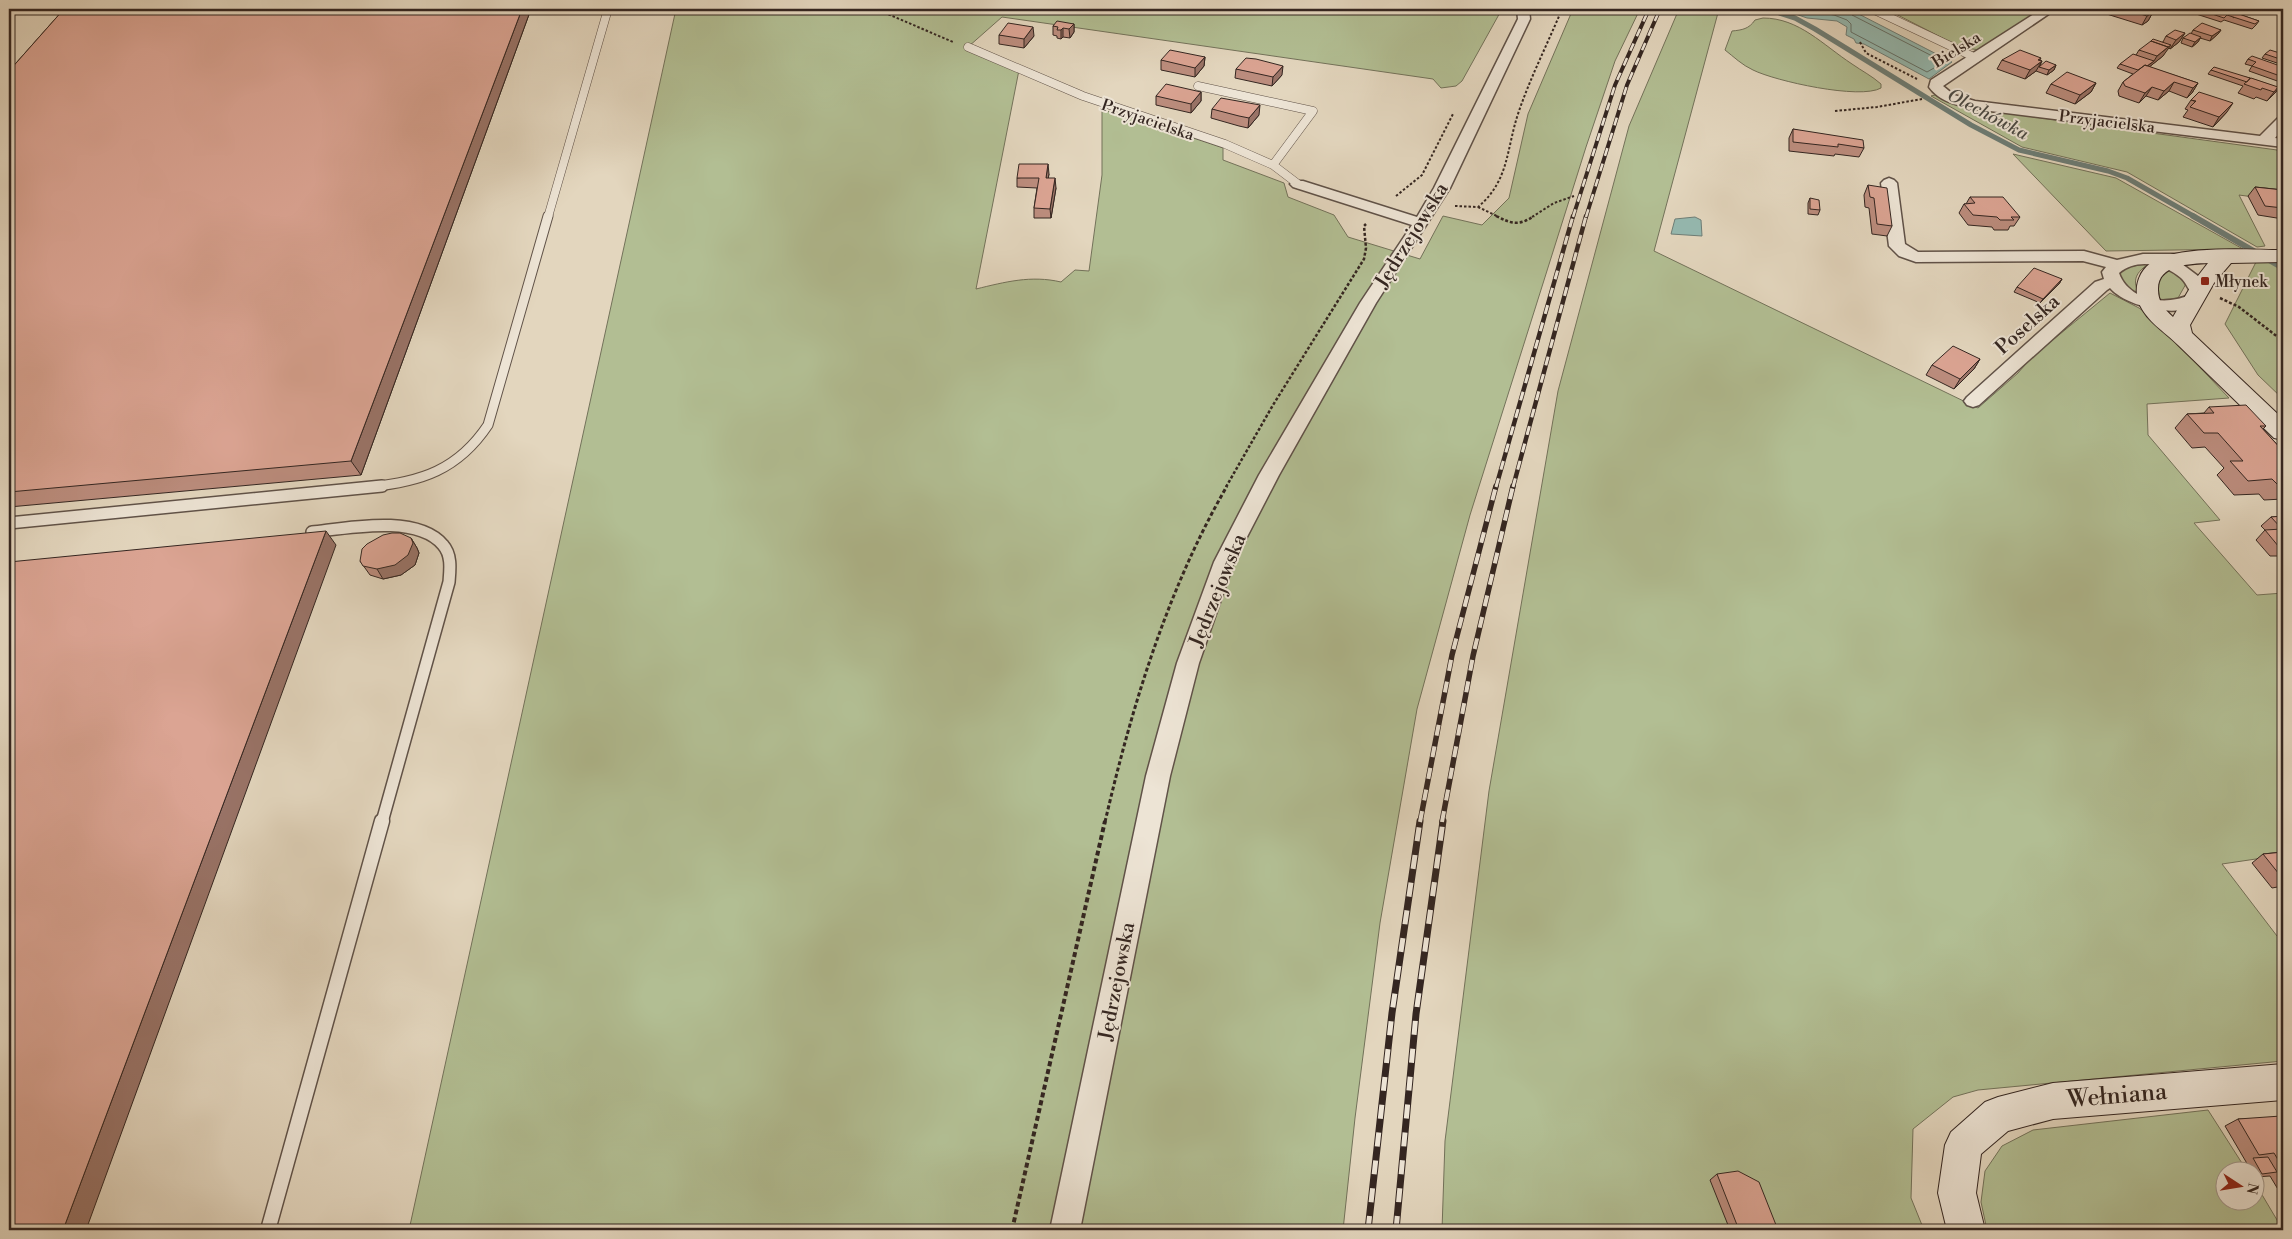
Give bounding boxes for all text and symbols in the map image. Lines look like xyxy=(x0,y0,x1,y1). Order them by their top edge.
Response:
street label: Bielska xyxy=(1928,27,1985,73)
water label: Olechówka xyxy=(1943,83,2033,146)
street label: Przyjacielska xyxy=(1099,95,1198,145)
street label: Przyjacielska xyxy=(2058,106,2157,138)
street label: Jędrzejowska xyxy=(1369,178,1455,294)
place label: Młynek xyxy=(2215,272,2269,292)
marker: Młynek xyxy=(2199,275,2211,287)
street label: Poselska xyxy=(1991,289,2066,361)
street label: Jędrzejowska xyxy=(1184,529,1253,652)
street label: Jędrzejowska xyxy=(1094,919,1141,1043)
street label: Wełniana xyxy=(2065,1077,2169,1115)
north arrow xyxy=(2214,1162,2264,1212)
text: N xyxy=(2242,1181,2262,1196)

